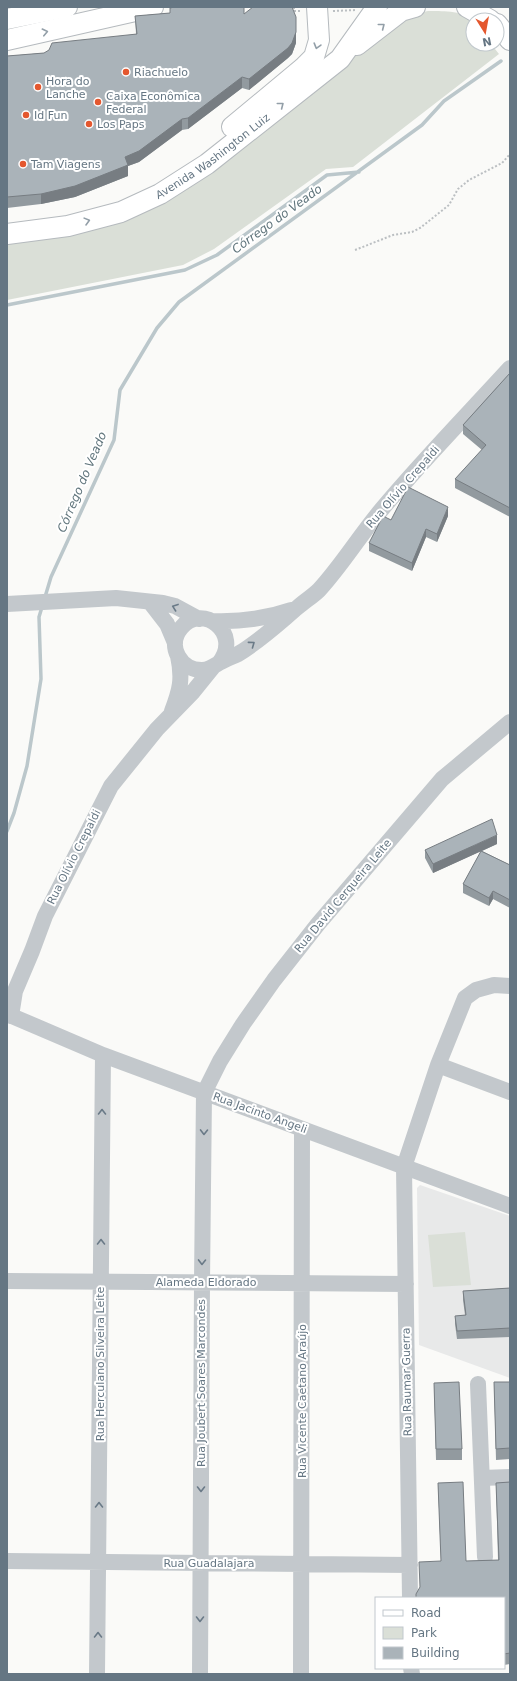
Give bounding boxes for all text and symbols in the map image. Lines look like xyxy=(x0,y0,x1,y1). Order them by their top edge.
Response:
north arrow xyxy=(465,12,505,52)
one-way arrow xyxy=(377,24,384,31)
one-way arrow xyxy=(42,28,48,36)
text: N xyxy=(481,34,493,49)
one-way arrow xyxy=(313,42,322,49)
place label: Riachuelo xyxy=(134,66,188,79)
marker: Riachuelo xyxy=(121,67,131,77)
place label: Hora do Lanche xyxy=(46,75,90,101)
marker: Hora do Lanche xyxy=(33,82,43,92)
place label: Caixa Econômica Federal xyxy=(106,90,200,116)
marker: Caixa Econômica Federal xyxy=(93,97,103,107)
one-way arrow xyxy=(276,103,283,110)
place label: Id Fun xyxy=(34,109,67,122)
marker: Id Fun xyxy=(21,110,31,120)
street label: Avenida Washington Luiz xyxy=(154,111,272,202)
place label: Los Paps xyxy=(97,118,145,131)
marker: Los Paps xyxy=(84,119,94,129)
place label: Tam Viagens xyxy=(30,158,101,171)
marker: Tam Viagens xyxy=(18,159,28,169)
water label: Córrego do Veado xyxy=(229,182,325,256)
one-way arrow xyxy=(83,217,90,226)
water label: Córrego do Veado xyxy=(55,430,109,534)
street label: Rua Olívio Crepaldi xyxy=(364,443,442,531)
one-way arrow xyxy=(172,603,179,611)
one-way arrow xyxy=(248,642,255,649)
street label: Rua Olívio Crepaldi xyxy=(44,808,104,906)
street label: Rua David Cerqueira Leite xyxy=(292,837,394,955)
street label: Rua Jacinto Angeli xyxy=(211,1090,309,1136)
one-way arrow xyxy=(98,1109,106,1115)
one-way arrow xyxy=(200,1129,208,1135)
one-way arrow xyxy=(97,1239,105,1245)
one-way arrow xyxy=(198,1259,206,1265)
street label: Alameda Eldorado xyxy=(156,1276,257,1289)
street label: Rua Herculano Silveira Leite xyxy=(94,1286,107,1441)
street label: Rua Joubert Soares Marcondes xyxy=(195,1299,208,1467)
street label: Rua Vicente Caetano Araújo xyxy=(296,1324,309,1478)
street label: Rua Raumar Guerra xyxy=(400,1327,414,1437)
one-way arrow xyxy=(197,1486,205,1492)
one-way arrow xyxy=(95,1502,103,1508)
street label: Rua Guadalajara xyxy=(163,1557,255,1570)
legend xyxy=(375,1597,505,1669)
text: Road xyxy=(411,1606,441,1620)
one-way arrow xyxy=(196,1616,204,1622)
text: Park xyxy=(411,1626,437,1640)
one-way arrow xyxy=(94,1632,102,1638)
text: Building xyxy=(411,1646,460,1660)

